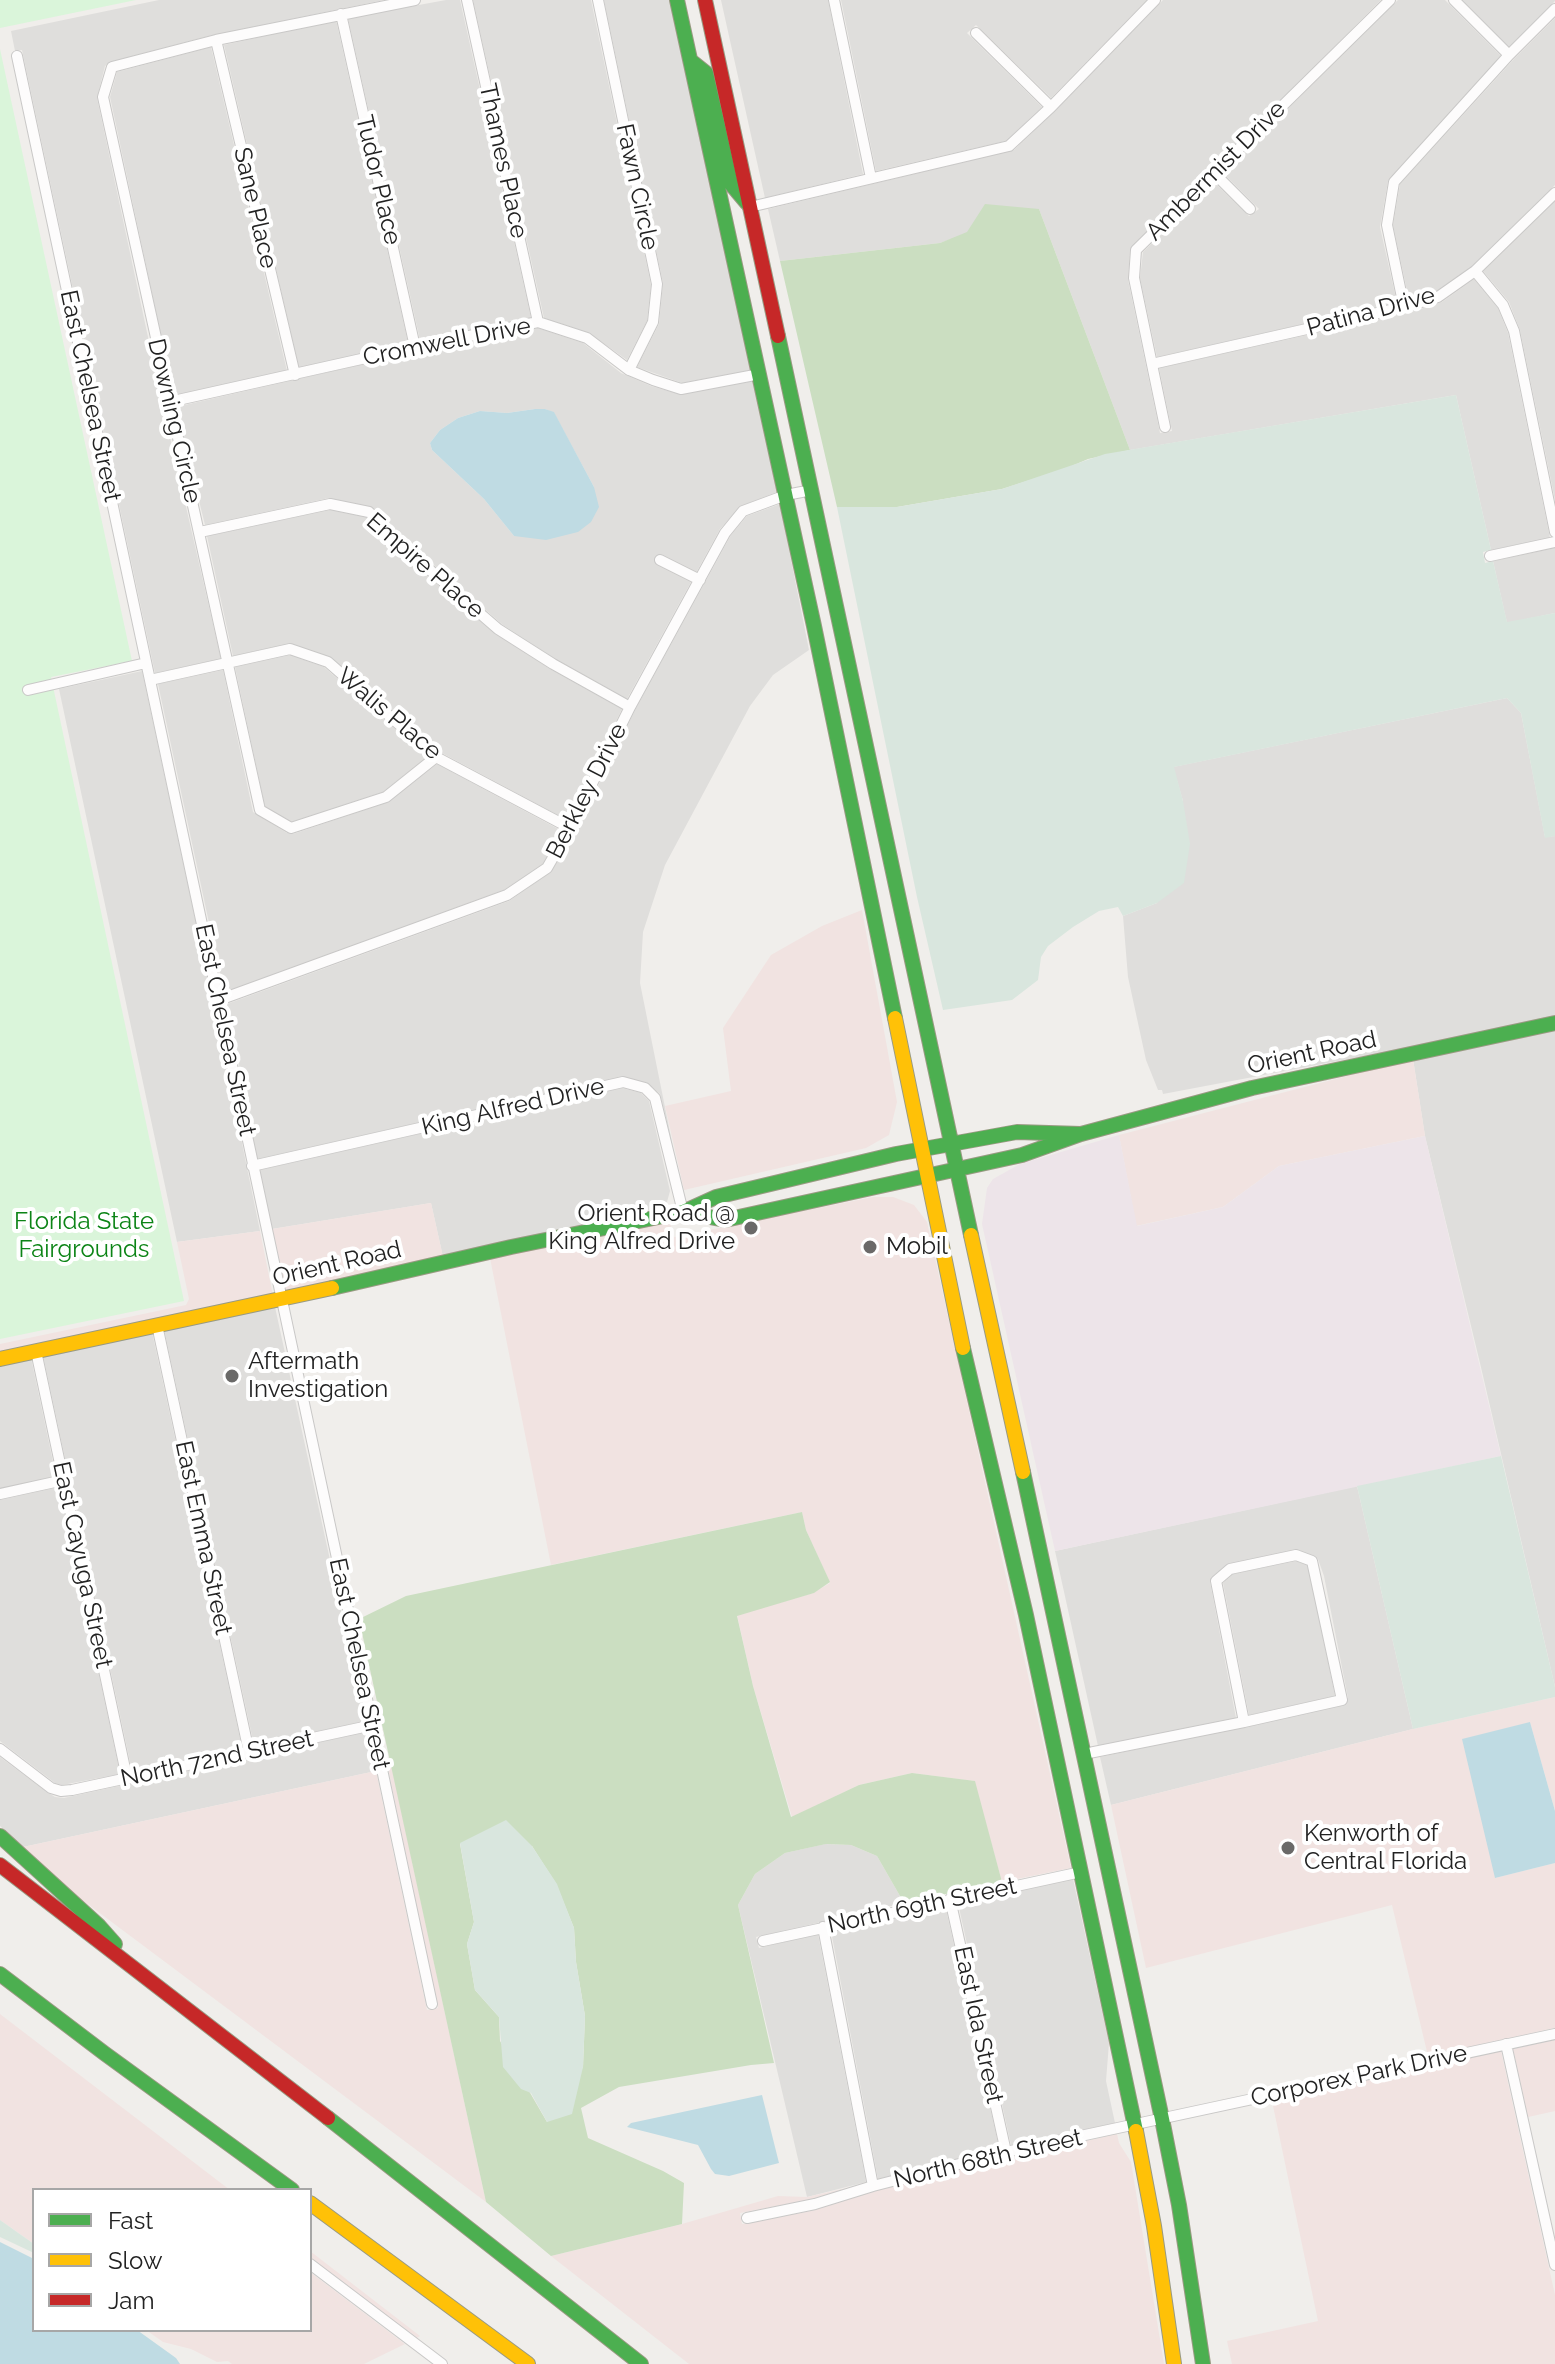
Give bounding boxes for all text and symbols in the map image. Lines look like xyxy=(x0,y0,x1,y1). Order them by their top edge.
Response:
street label: Thames Place xyxy=(473,81,533,241)
street label: Ambermist Drive xyxy=(1140,95,1292,247)
street label: Tudor Place xyxy=(349,112,407,248)
street label: Fawn Circle xyxy=(610,121,664,253)
street label: Sane Place xyxy=(227,145,283,271)
street label: Patina Drive xyxy=(1304,281,1438,343)
street label: East Chelsea Street xyxy=(53,287,127,505)
street label: Cromwell Drive xyxy=(361,312,533,372)
street label: Downing Circle xyxy=(141,336,207,506)
street label: Empire Place xyxy=(360,507,490,625)
street label: Walis Place xyxy=(331,662,447,766)
street label: Berkley Drive xyxy=(541,719,633,863)
street label: East Chelsea Street xyxy=(188,921,262,1139)
street label: Orient Road xyxy=(1245,1025,1379,1081)
street label: King Alfred Drive xyxy=(419,1072,607,1142)
place label: Orient Road @ King Alfred Drive xyxy=(548,1200,735,1256)
park label: Florida State Fairgrounds xyxy=(14,1208,154,1264)
marker: Orient Road @ King Alfred Drive xyxy=(742,1219,760,1237)
place label: Mobil xyxy=(886,1233,948,1261)
street label: Orient Road xyxy=(270,1235,404,1293)
marker: Mobil xyxy=(861,1238,879,1256)
place label: Aftermath Investigation xyxy=(248,1348,388,1404)
marker: Aftermath Investigation xyxy=(223,1367,241,1385)
street label: East Emma Street xyxy=(168,1438,238,1638)
street label: East Cayuga Street xyxy=(46,1459,118,1671)
street label: East Chelsea Street xyxy=(322,1555,396,1773)
street label: North 72nd Street xyxy=(118,1725,316,1793)
place label: Kenworth of Central Florida xyxy=(1304,1820,1467,1876)
marker: Kenworth of Central Florida xyxy=(1279,1839,1297,1857)
street label: North 69th Street xyxy=(825,1872,1019,1940)
street label: East Ida Street xyxy=(947,1944,1009,2106)
street label: Corporex Park Drive xyxy=(1248,2039,1470,2113)
street label: North 68th Street xyxy=(891,2123,1085,2195)
legend xyxy=(32,2188,312,2332)
text: Fast xyxy=(108,2206,153,2235)
text: Slow xyxy=(108,2246,162,2275)
text: Jam xyxy=(108,2286,154,2315)

